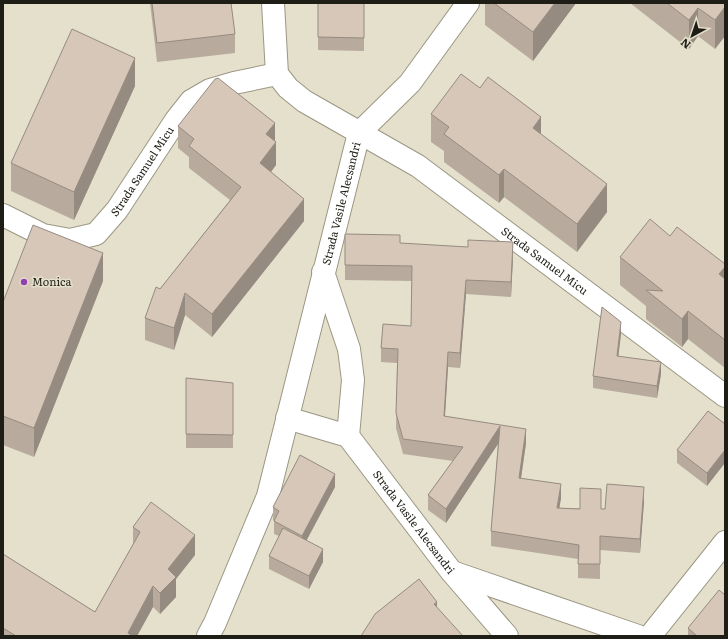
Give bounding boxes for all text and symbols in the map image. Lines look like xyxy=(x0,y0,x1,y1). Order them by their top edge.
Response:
north arrow xyxy=(672,16,712,56)
text: N xyxy=(676,35,694,54)
street label: Strada Samuel Micu xyxy=(106,123,177,219)
street label: Strada Vasile Alecsandri xyxy=(317,140,364,266)
street label: Strada Samuel Micu xyxy=(498,222,592,298)
place label: Monica xyxy=(32,273,72,289)
marker: Monica xyxy=(19,277,29,287)
street label: Strada Vasile Alecsandri xyxy=(370,466,459,577)

